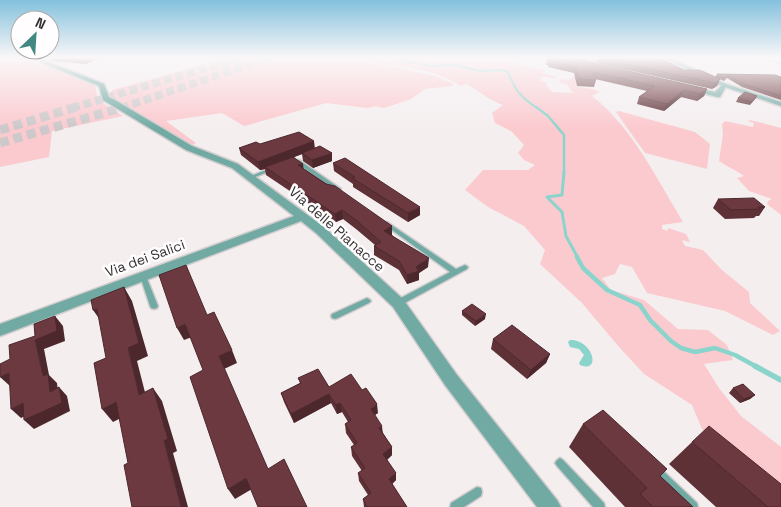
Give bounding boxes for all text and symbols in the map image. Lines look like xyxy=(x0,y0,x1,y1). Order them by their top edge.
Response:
north arrow xyxy=(10,10,60,60)
text: N xyxy=(32,13,49,33)
street label: Via delle Pianacce xyxy=(285,182,389,276)
street label: Via dei Salici xyxy=(103,235,187,281)

